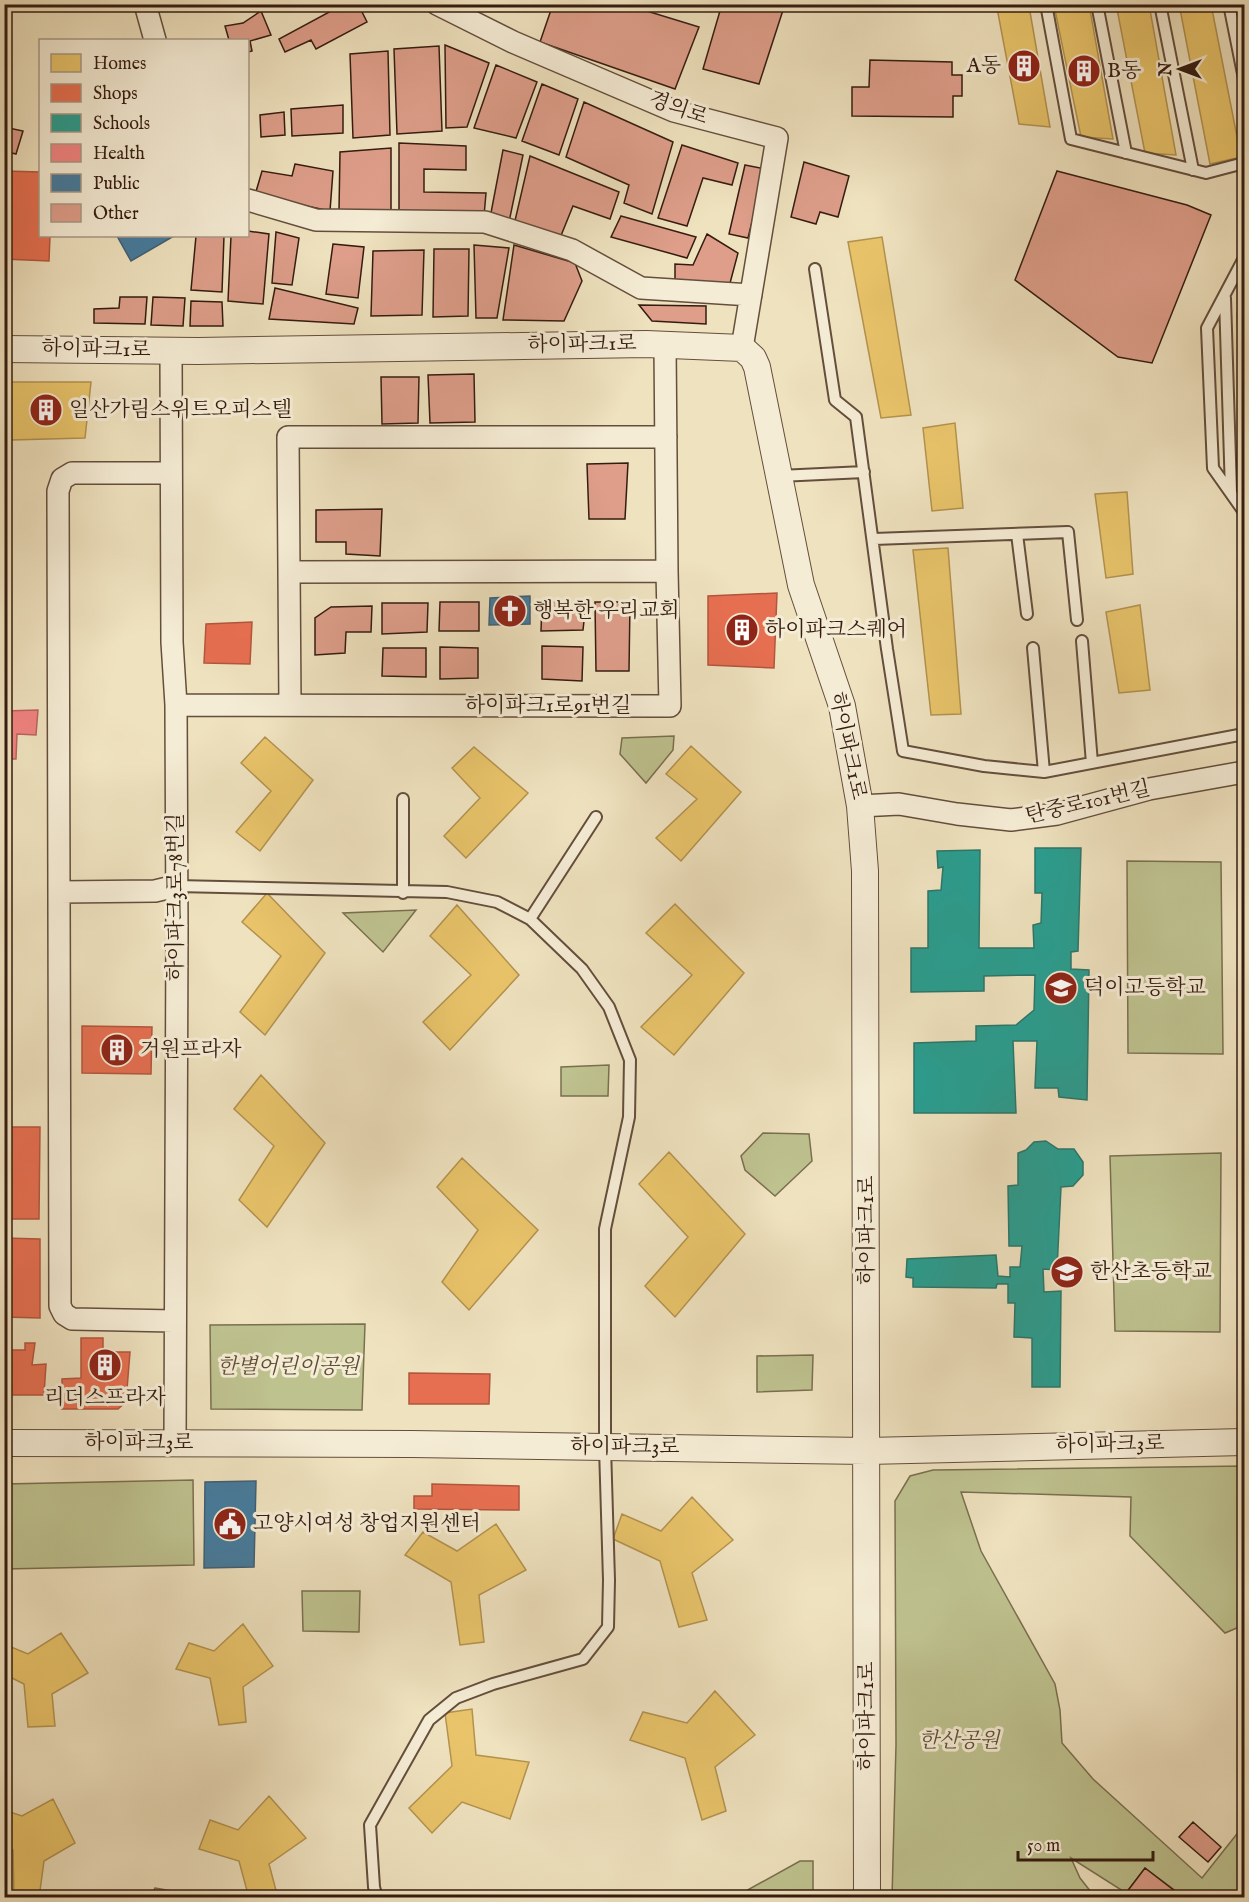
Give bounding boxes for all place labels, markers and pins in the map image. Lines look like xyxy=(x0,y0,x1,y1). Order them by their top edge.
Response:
building icon: A동 xyxy=(1006,48,1042,84)
place label: A동 xyxy=(966,53,1001,80)
building icon: B동 xyxy=(1066,53,1102,89)
place label: B동 xyxy=(1107,58,1141,85)
building icon: 일산가림스위트오피스텔 xyxy=(28,392,64,428)
place label: 일산가림스위트오피스텔 xyxy=(69,397,292,424)
church icon: 행복한 우리교회 xyxy=(492,593,528,629)
place label: 행복한 우리교회 xyxy=(533,598,680,625)
building icon: 하이파크스퀘어 xyxy=(724,612,760,648)
place label: 하이파크스퀘어 xyxy=(765,617,907,644)
school or university icon: 덕이고등학교 xyxy=(1043,970,1079,1006)
place label: 덕이고등학교 xyxy=(1084,975,1206,1002)
building icon: 거원프라자 xyxy=(99,1032,135,1068)
place label: 거원프라자 xyxy=(140,1037,242,1064)
school or university icon: 한산초등학교 xyxy=(1049,1254,1085,1290)
place label: 한산초등학교 xyxy=(1090,1259,1212,1286)
building icon: 리더스프라자 xyxy=(87,1347,123,1383)
place label: 리더스프라자 xyxy=(44,1385,167,1412)
public building icon: 고양시여성 창업지원센터 xyxy=(212,1506,248,1542)
place label: 고양시여성 창업지원센터 xyxy=(253,1511,481,1538)

